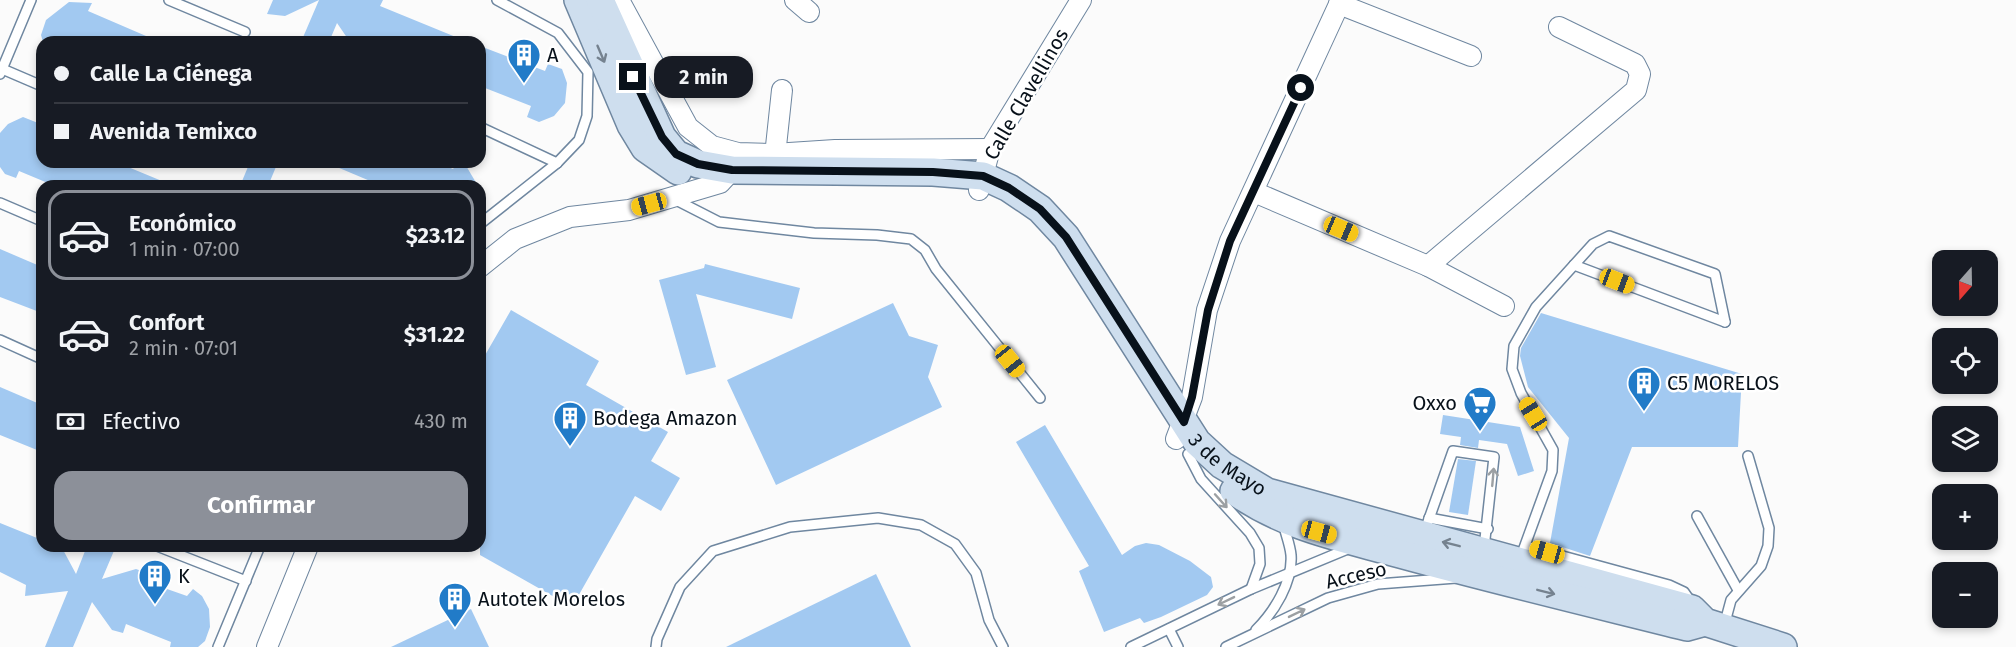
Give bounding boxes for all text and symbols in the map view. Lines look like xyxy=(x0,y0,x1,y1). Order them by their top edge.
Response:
street label: Calle Clavellinos xyxy=(979,24,1073,164)
building icon: A xyxy=(506,37,542,84)
place label: A xyxy=(547,43,559,67)
one-way arrow xyxy=(596,44,607,63)
callout: 2 min xyxy=(654,56,753,98)
text: Calle La Ciénega xyxy=(90,60,252,87)
route end xyxy=(619,63,646,90)
text: 2 min xyxy=(679,65,728,89)
route start xyxy=(1287,74,1314,101)
text: Avenida Temixco xyxy=(90,118,257,145)
car xyxy=(629,191,669,217)
icon: car xyxy=(57,208,111,262)
text: Económico xyxy=(129,210,236,237)
car xyxy=(1321,214,1361,244)
text: $23.12 xyxy=(406,222,465,249)
text: 1 min · 07:00 xyxy=(129,237,240,261)
north arrow xyxy=(1932,250,1998,316)
map controls xyxy=(1932,250,1998,628)
car xyxy=(1597,266,1637,296)
icon: car xyxy=(57,307,111,361)
text: Confort xyxy=(129,309,205,336)
text: $31.22 xyxy=(404,321,465,348)
button: locate xyxy=(1932,328,1998,394)
text: 2 min · 07:01 xyxy=(129,336,238,360)
car xyxy=(992,341,1028,381)
building icon: C5 MORELOS xyxy=(1626,365,1662,412)
place label: C5 MORELOS xyxy=(1667,371,1779,395)
supermarket icon: Oxxo xyxy=(1462,385,1498,432)
place label: Oxxo xyxy=(1412,391,1457,415)
car xyxy=(1516,394,1550,434)
building icon: Bodega Amazon xyxy=(552,400,588,447)
icon: cash xyxy=(54,405,87,438)
place label: Bodega Amazon xyxy=(593,406,737,430)
button: layers xyxy=(1932,406,1998,472)
text: Efectivo xyxy=(102,408,181,435)
text: 430 m xyxy=(414,409,468,433)
street label: 3 de Mayo xyxy=(1183,429,1271,501)
one-way arrow xyxy=(1488,467,1499,487)
button: Confirmar xyxy=(54,471,468,540)
button: + xyxy=(1932,484,1998,550)
one-way arrow xyxy=(1214,493,1228,508)
car xyxy=(1299,519,1339,545)
one-way arrow xyxy=(1442,537,1461,549)
car xyxy=(1527,538,1567,566)
street label: Acceso xyxy=(1323,556,1389,594)
building icon: K xyxy=(137,558,173,605)
button: − xyxy=(1932,562,1998,628)
place label: K xyxy=(178,564,190,588)
building icon: Autotek Morelos xyxy=(437,581,473,628)
place label: Autotek Morelos xyxy=(478,587,625,611)
one-way arrow xyxy=(1537,587,1556,599)
one-way arrow xyxy=(1218,595,1236,607)
one-way arrow xyxy=(1288,607,1306,618)

